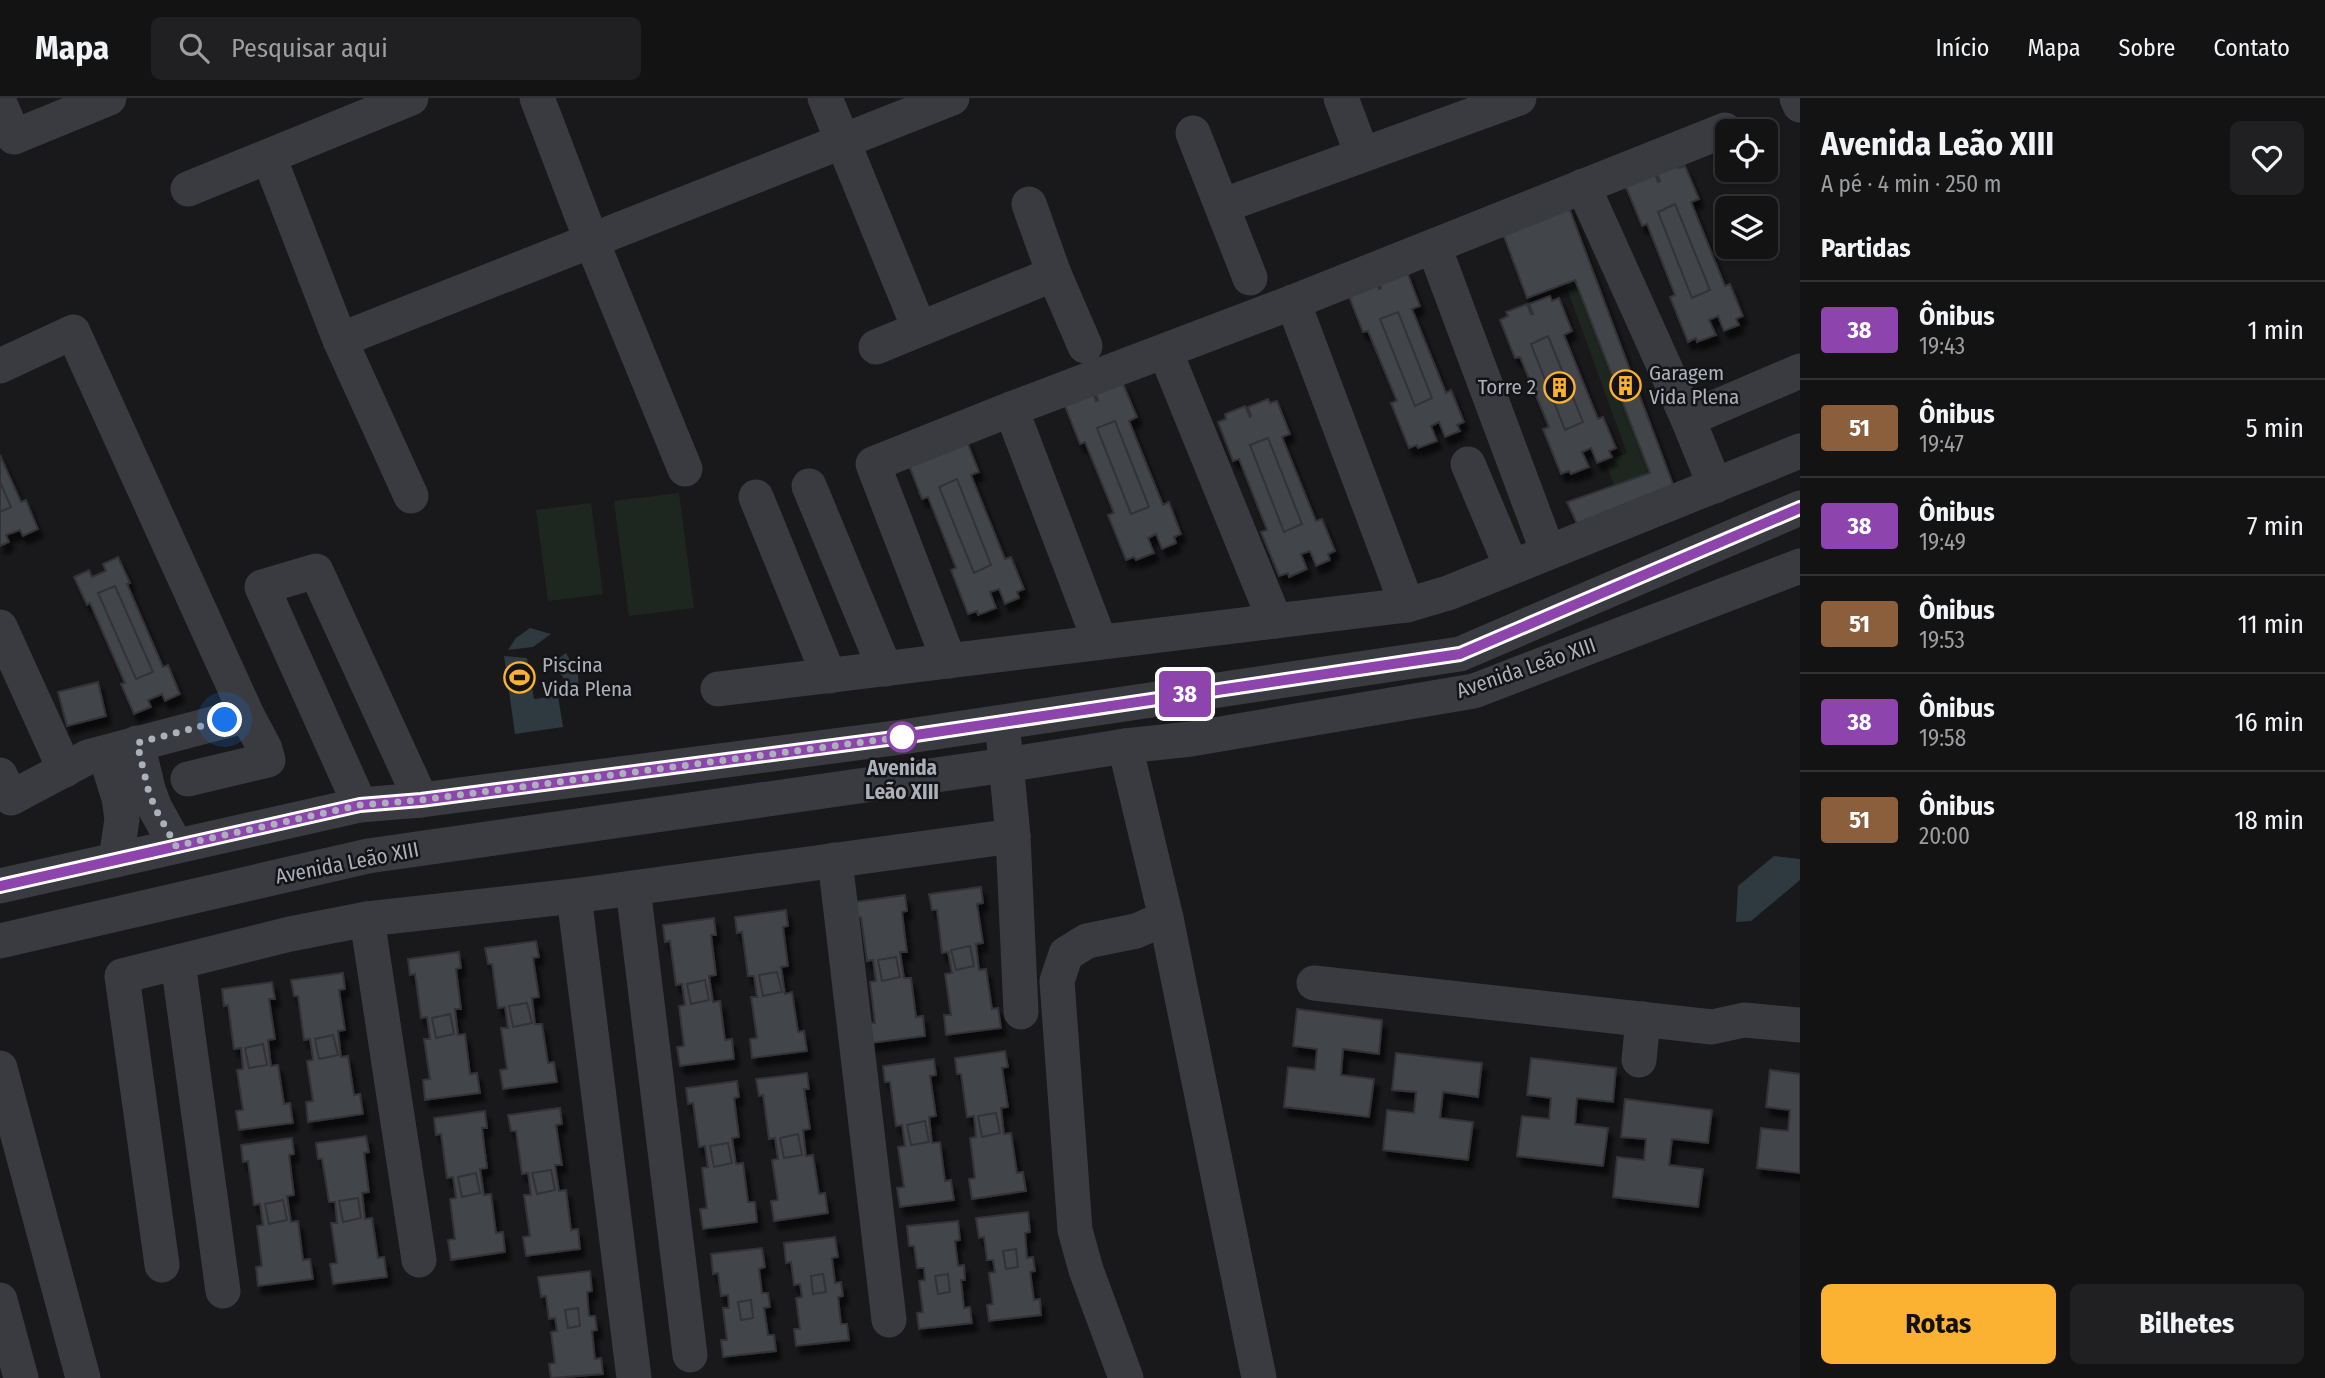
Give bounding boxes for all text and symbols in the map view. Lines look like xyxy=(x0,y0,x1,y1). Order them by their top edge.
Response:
search box xyxy=(151,17,641,80)
text: Mapa xyxy=(35,28,109,68)
icon: search xyxy=(175,29,213,67)
text: Pesquisar aqui xyxy=(231,33,388,64)
text: Início xyxy=(1936,34,1989,62)
text: Mapa xyxy=(2027,34,2081,62)
text: Sobre xyxy=(2119,34,2175,62)
text: Contato xyxy=(2213,34,2290,62)
map controls xyxy=(1715,119,1778,259)
button: locate xyxy=(1715,119,1778,182)
button: heart xyxy=(2230,121,2304,195)
text: Avenida Leão XIII xyxy=(1821,124,2054,164)
text: A pé · 4 min · 250 m xyxy=(1821,170,2001,198)
button: layers xyxy=(1715,196,1778,259)
text: Partidas xyxy=(1821,233,1911,264)
text: Ônibus xyxy=(1919,301,1995,332)
text: 1 min xyxy=(2248,315,2304,346)
text: 38 xyxy=(1847,316,1872,344)
text: 19:43 xyxy=(1919,332,1965,360)
place label: Garagem Vida Plena xyxy=(1649,360,1739,410)
building icon: Garagem Vida Plena xyxy=(1609,368,1643,402)
building icon: Torre 2 xyxy=(1542,370,1576,404)
place label: Torre 2 xyxy=(1478,374,1536,400)
text: Ônibus xyxy=(1919,399,1995,430)
text: 5 min xyxy=(2246,413,2304,444)
text: 51 xyxy=(1849,414,1870,442)
text: 19:47 xyxy=(1919,430,1964,458)
text: Ônibus xyxy=(1919,497,1995,528)
text: 7 min xyxy=(2247,511,2304,542)
text: 38 xyxy=(1847,512,1872,540)
text: 19:49 xyxy=(1919,528,1966,556)
text: Ônibus xyxy=(1919,595,1995,626)
text: 11 min xyxy=(2238,609,2304,640)
text: 51 xyxy=(1849,610,1870,638)
text: 19:53 xyxy=(1919,626,1965,654)
street label: Avenida Leão XIII xyxy=(1453,632,1599,704)
place label: Piscina Vida Plena xyxy=(542,652,632,702)
sports icon: Piscina Vida Plena xyxy=(502,660,536,694)
line badge: 38 xyxy=(1154,671,1216,717)
text: 38 xyxy=(1173,680,1197,708)
text: Ônibus xyxy=(1919,693,1995,724)
your location xyxy=(207,702,242,737)
text: 16 min xyxy=(2235,707,2304,738)
text: 38 xyxy=(1847,708,1872,736)
marker: Avenida Leão XIII xyxy=(887,722,917,752)
text: 19:58 xyxy=(1919,724,1966,752)
place label: Avenida Leão XIII xyxy=(865,755,939,805)
text: Ônibus xyxy=(1919,791,1995,822)
text: 18 min xyxy=(2235,805,2304,836)
text: 51 xyxy=(1849,806,1870,834)
text: 20:00 xyxy=(1919,822,1970,850)
street label: Avenida Leão XIII xyxy=(273,836,421,890)
button: Rotas xyxy=(1821,1284,2056,1364)
button: Bilhetes xyxy=(2070,1284,2304,1364)

